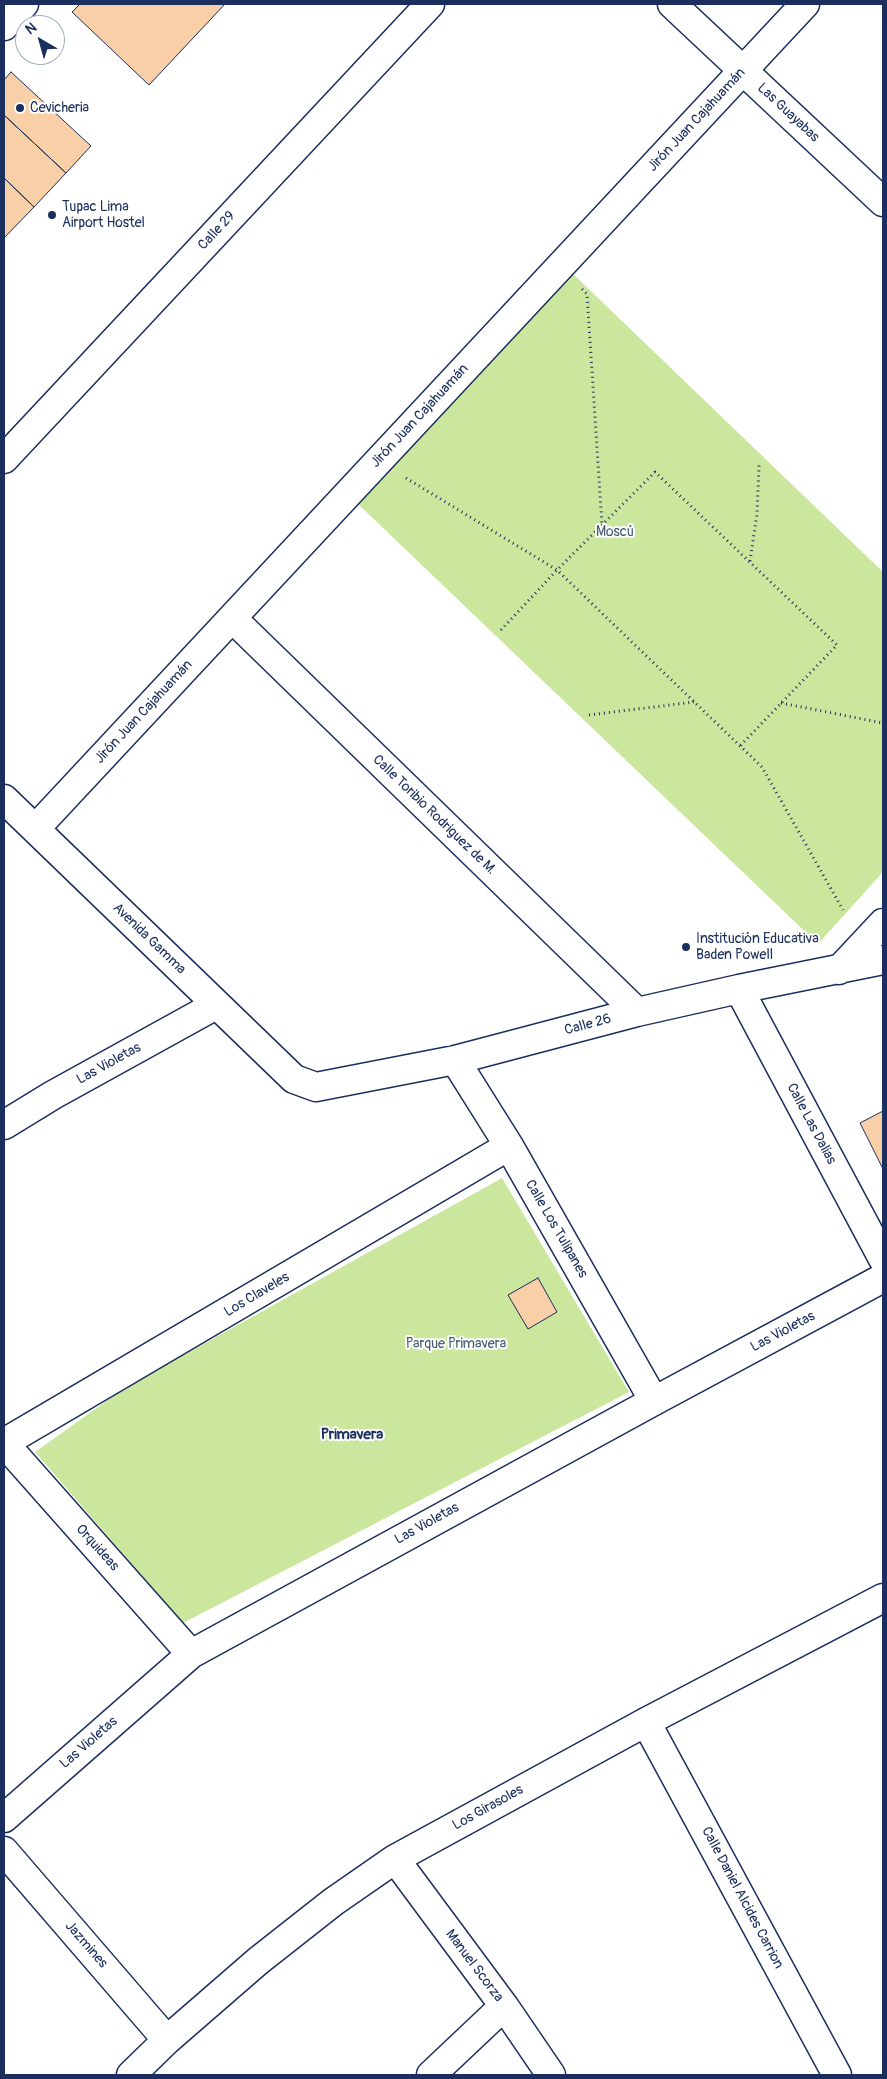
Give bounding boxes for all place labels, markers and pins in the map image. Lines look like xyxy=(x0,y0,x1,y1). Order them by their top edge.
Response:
place label: Cevicheria xyxy=(30,100,89,116)
marker: Cevicheria xyxy=(14,102,26,114)
place label: Tupac Lima Airport Hostel xyxy=(62,199,145,232)
marker: Tupac Lima Airport Hostel xyxy=(46,209,58,221)
place label: Institución Educativa Baden Powell xyxy=(696,931,819,964)
marker: Institución Educativa Baden Powell xyxy=(680,941,692,953)

